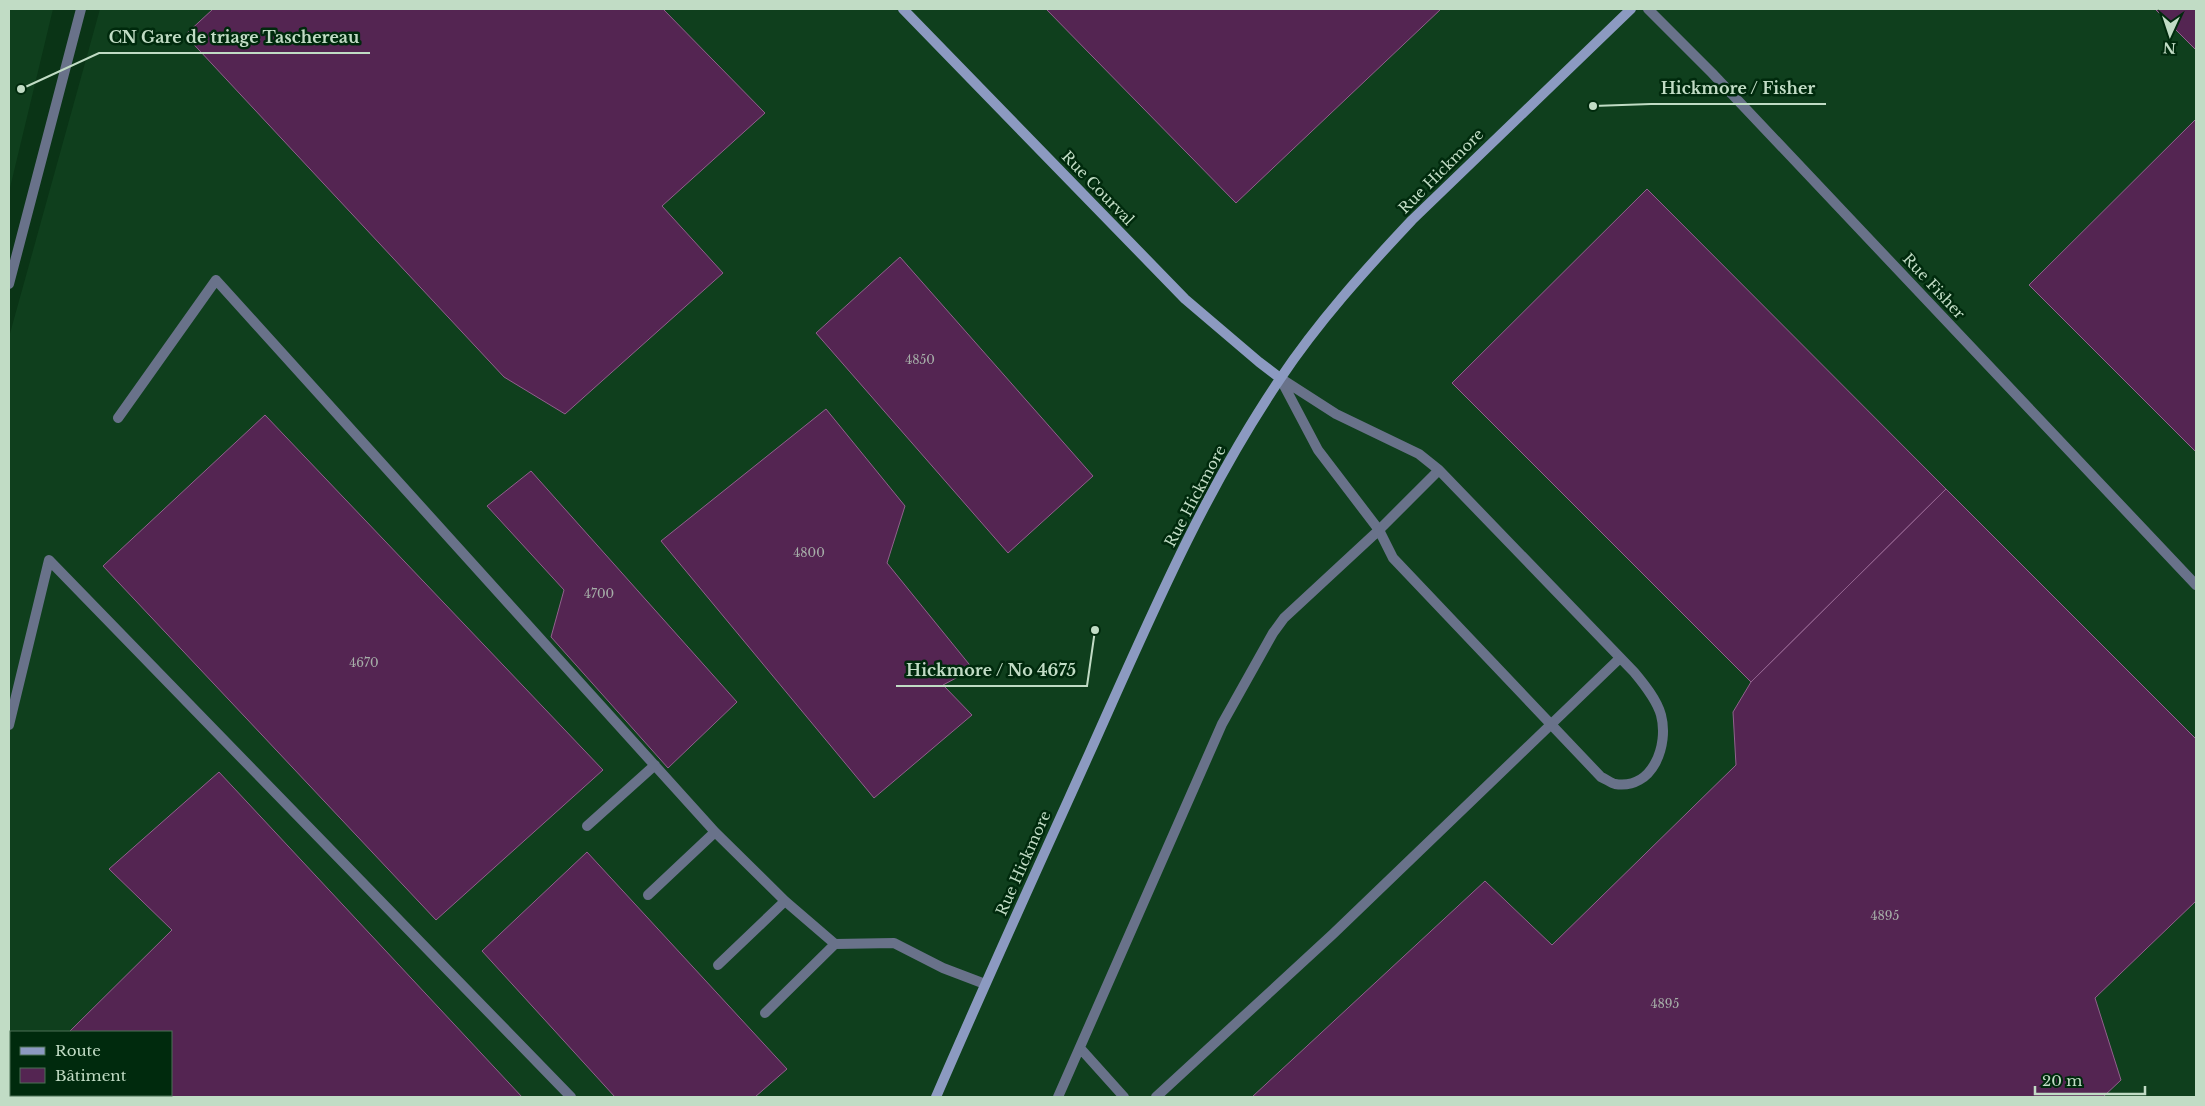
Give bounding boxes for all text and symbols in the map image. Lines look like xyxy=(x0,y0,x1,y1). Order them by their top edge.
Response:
north arrow xyxy=(2145,10,2195,60)
callout: CN Gare de triage Taschereau xyxy=(99,22,370,53)
text: CN Gare de triage Taschereau xyxy=(109,27,360,47)
text: N xyxy=(2162,39,2176,57)
callout: Hickmore / Fisher xyxy=(1651,73,1826,104)
text: Hickmore / Fisher xyxy=(1661,78,1815,98)
street label: Rue Hickmore xyxy=(1394,124,1488,218)
street label: Rue Courval xyxy=(1058,147,1138,229)
street label: Rue Fisher xyxy=(1899,249,1970,323)
house number: 4850 xyxy=(905,352,935,367)
street label: Rue Hickmore xyxy=(1160,442,1230,550)
house number: 4800 xyxy=(793,545,825,560)
house number: 4700 xyxy=(584,586,614,601)
house number: 4670 xyxy=(349,655,379,670)
callout: Hickmore / No 4675 xyxy=(896,655,1087,686)
text: Hickmore / No 4675 xyxy=(906,660,1076,680)
street label: Rue Hickmore xyxy=(991,808,1055,918)
house number: 4895 xyxy=(1871,908,1900,923)
house number: 4895 xyxy=(1651,996,1680,1011)
legend xyxy=(10,1031,172,1096)
text: Route xyxy=(55,1041,101,1060)
scale bar xyxy=(2035,1064,2145,1096)
text: Bâtiment xyxy=(55,1066,127,1085)
text: 20 m xyxy=(2042,1071,2082,1090)

